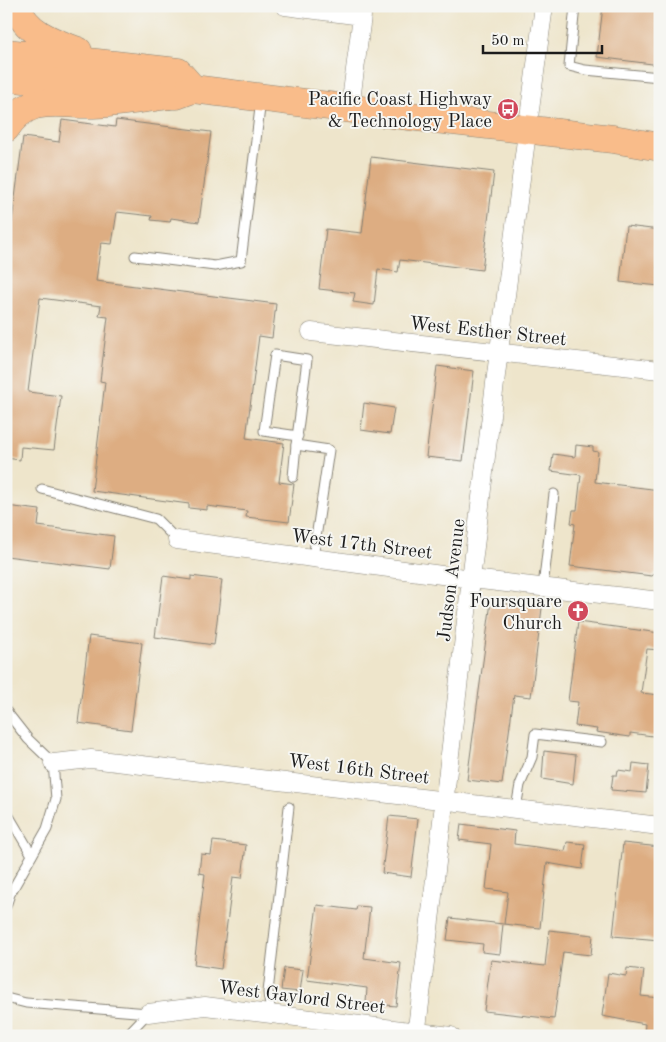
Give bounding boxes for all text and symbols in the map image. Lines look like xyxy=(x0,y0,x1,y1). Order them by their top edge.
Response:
scale bar xyxy=(483,22,602,54)
text: 50 m xyxy=(491,34,525,49)
place label: Pacific Coast Highway & Technology Place xyxy=(308,91,492,132)
bus stop icon: Pacific Coast Highway & Technology Place xyxy=(496,97,520,121)
street label: West Esther Street xyxy=(408,315,567,350)
street label: Judson Avenue xyxy=(436,518,469,643)
street label: West 17th Street xyxy=(290,527,433,564)
place label: Foursquare Church xyxy=(469,593,562,634)
church icon: Foursquare Church xyxy=(566,599,590,623)
street label: West 16th Street xyxy=(287,752,430,789)
street label: West Gaylord Street xyxy=(217,979,386,1018)

